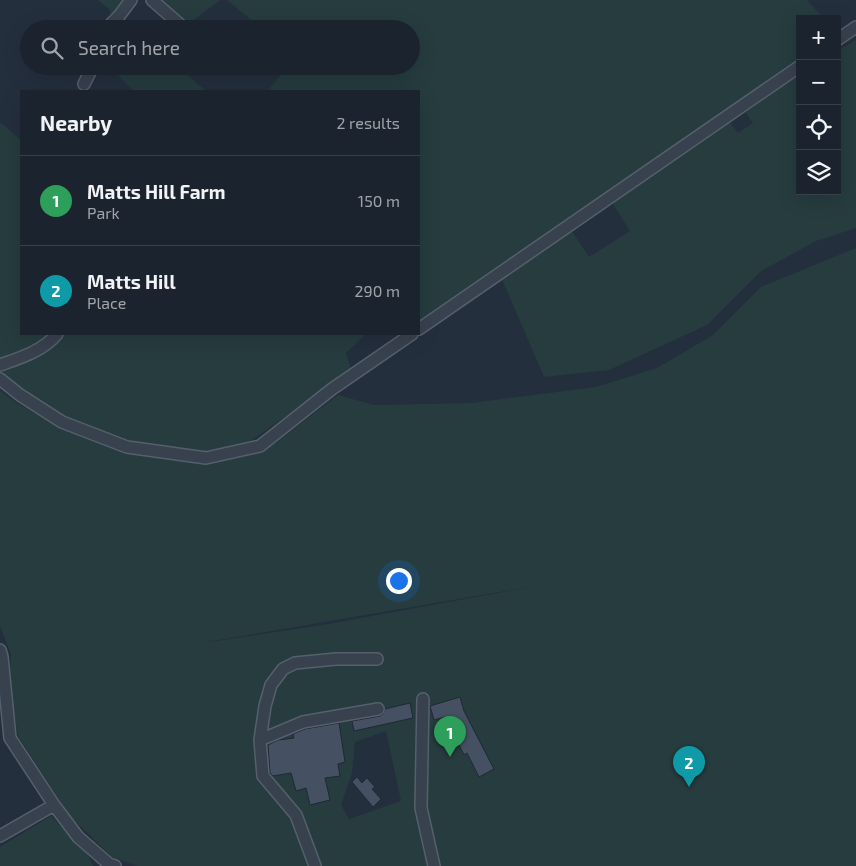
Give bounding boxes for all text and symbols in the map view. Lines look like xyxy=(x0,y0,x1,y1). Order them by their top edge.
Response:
map controls xyxy=(796,15,841,195)
button: + xyxy=(796,15,841,60)
search box xyxy=(20,20,420,75)
icon: search xyxy=(38,34,66,62)
text: Search here xyxy=(78,36,180,59)
button: − xyxy=(796,60,841,105)
button: locate xyxy=(796,105,841,150)
text: Nearby xyxy=(40,110,112,135)
text: 2 results xyxy=(337,113,400,132)
button: layers xyxy=(796,150,841,195)
text: Matts Hill Farm xyxy=(87,180,225,203)
text: 1 xyxy=(53,191,59,210)
text: 150 m xyxy=(358,191,400,210)
text: Park xyxy=(87,203,120,222)
text: Matts Hill xyxy=(87,270,176,293)
text: 2 xyxy=(51,281,61,300)
text: 290 m xyxy=(355,281,400,300)
text: Place xyxy=(87,293,126,312)
your location xyxy=(386,568,412,594)
pin: 1 xyxy=(434,716,466,757)
pin: 2 xyxy=(673,746,705,787)

